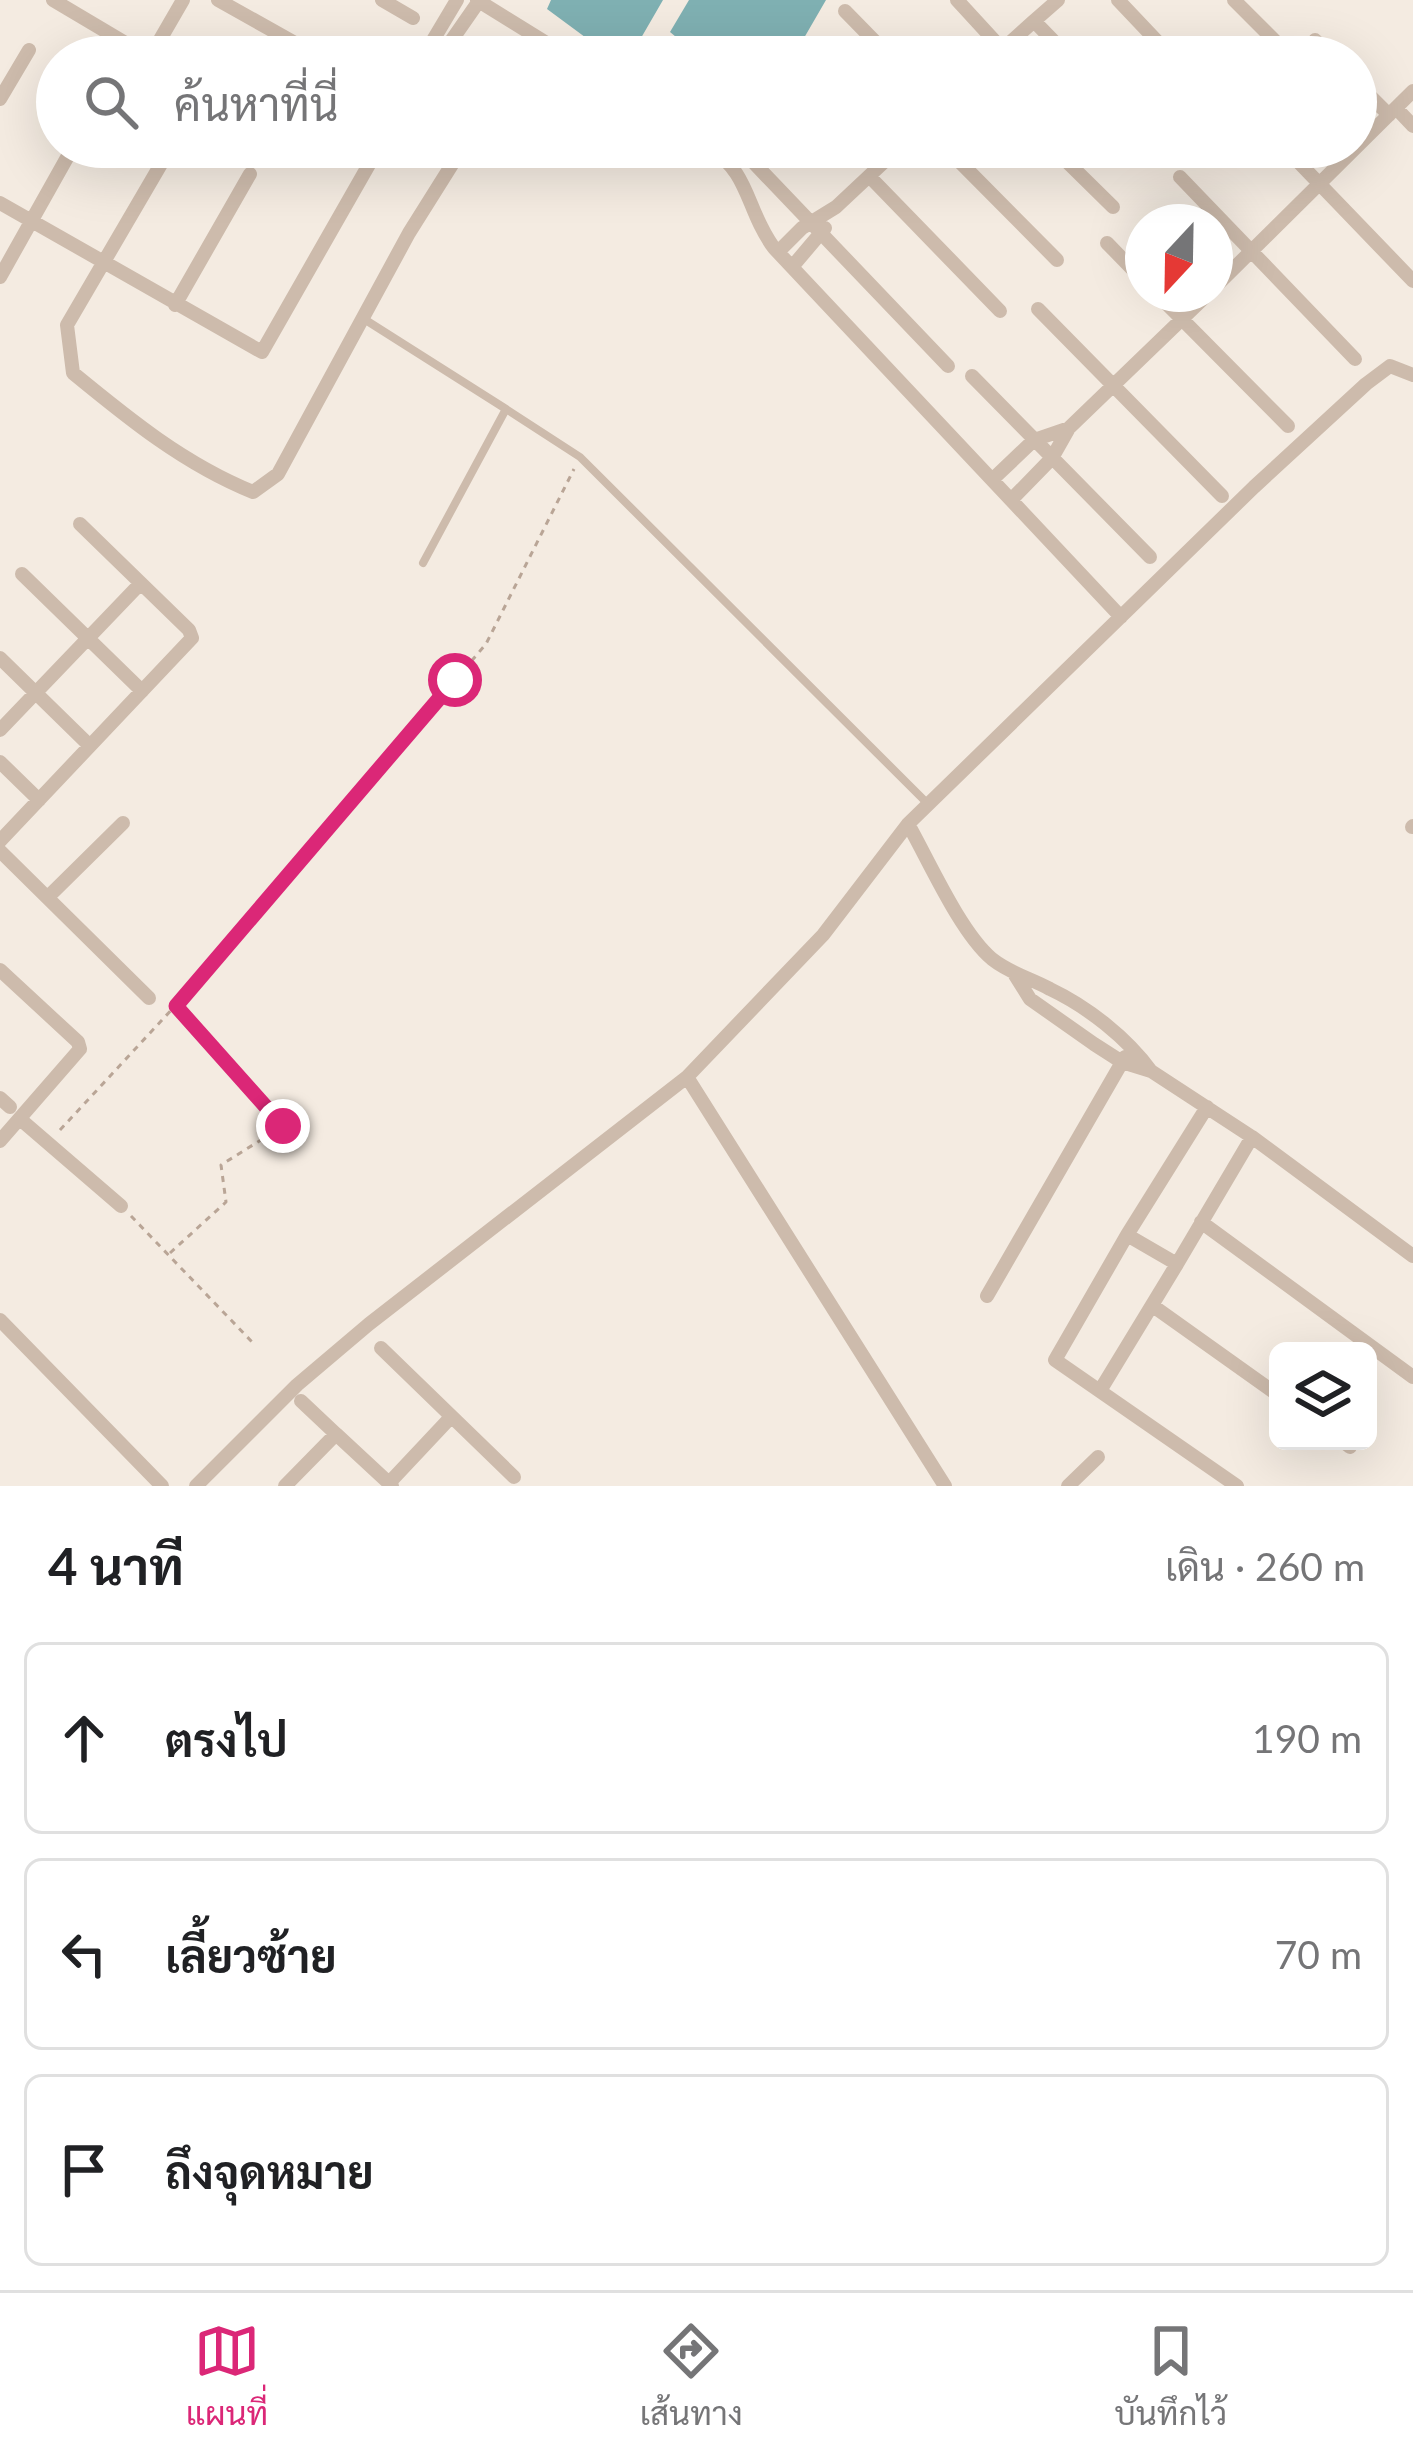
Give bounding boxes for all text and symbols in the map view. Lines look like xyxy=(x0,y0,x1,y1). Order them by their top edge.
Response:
search box xyxy=(36,36,1377,168)
icon: search xyxy=(78,69,144,135)
text: ค้นหาที่นี่ xyxy=(174,77,338,131)
north arrow xyxy=(1125,204,1233,312)
route start xyxy=(428,653,482,707)
route end xyxy=(256,1099,310,1153)
map controls xyxy=(1269,1342,1377,1450)
button: layers xyxy=(1269,1342,1377,1450)
text: 4 นาที xyxy=(48,1535,184,1596)
text: เดิน · 260 m xyxy=(1165,1543,1365,1589)
icon: ahead xyxy=(51,1705,117,1771)
text: ตรงไป xyxy=(165,1713,288,1767)
text: 190 m xyxy=(1252,1715,1362,1761)
icon: left xyxy=(51,1921,117,1987)
text: เลี้ยวซ้าย xyxy=(165,1929,337,1983)
text: 70 m xyxy=(1275,1931,1362,1977)
icon: arrive xyxy=(51,2137,117,2203)
text: ถึงจุดหมาย xyxy=(165,2145,374,2199)
tab: แผนที่ xyxy=(186,2318,268,2433)
tab: เส้นทาง xyxy=(640,2318,743,2433)
tab: บันทึกไว้ xyxy=(1114,2318,1227,2433)

